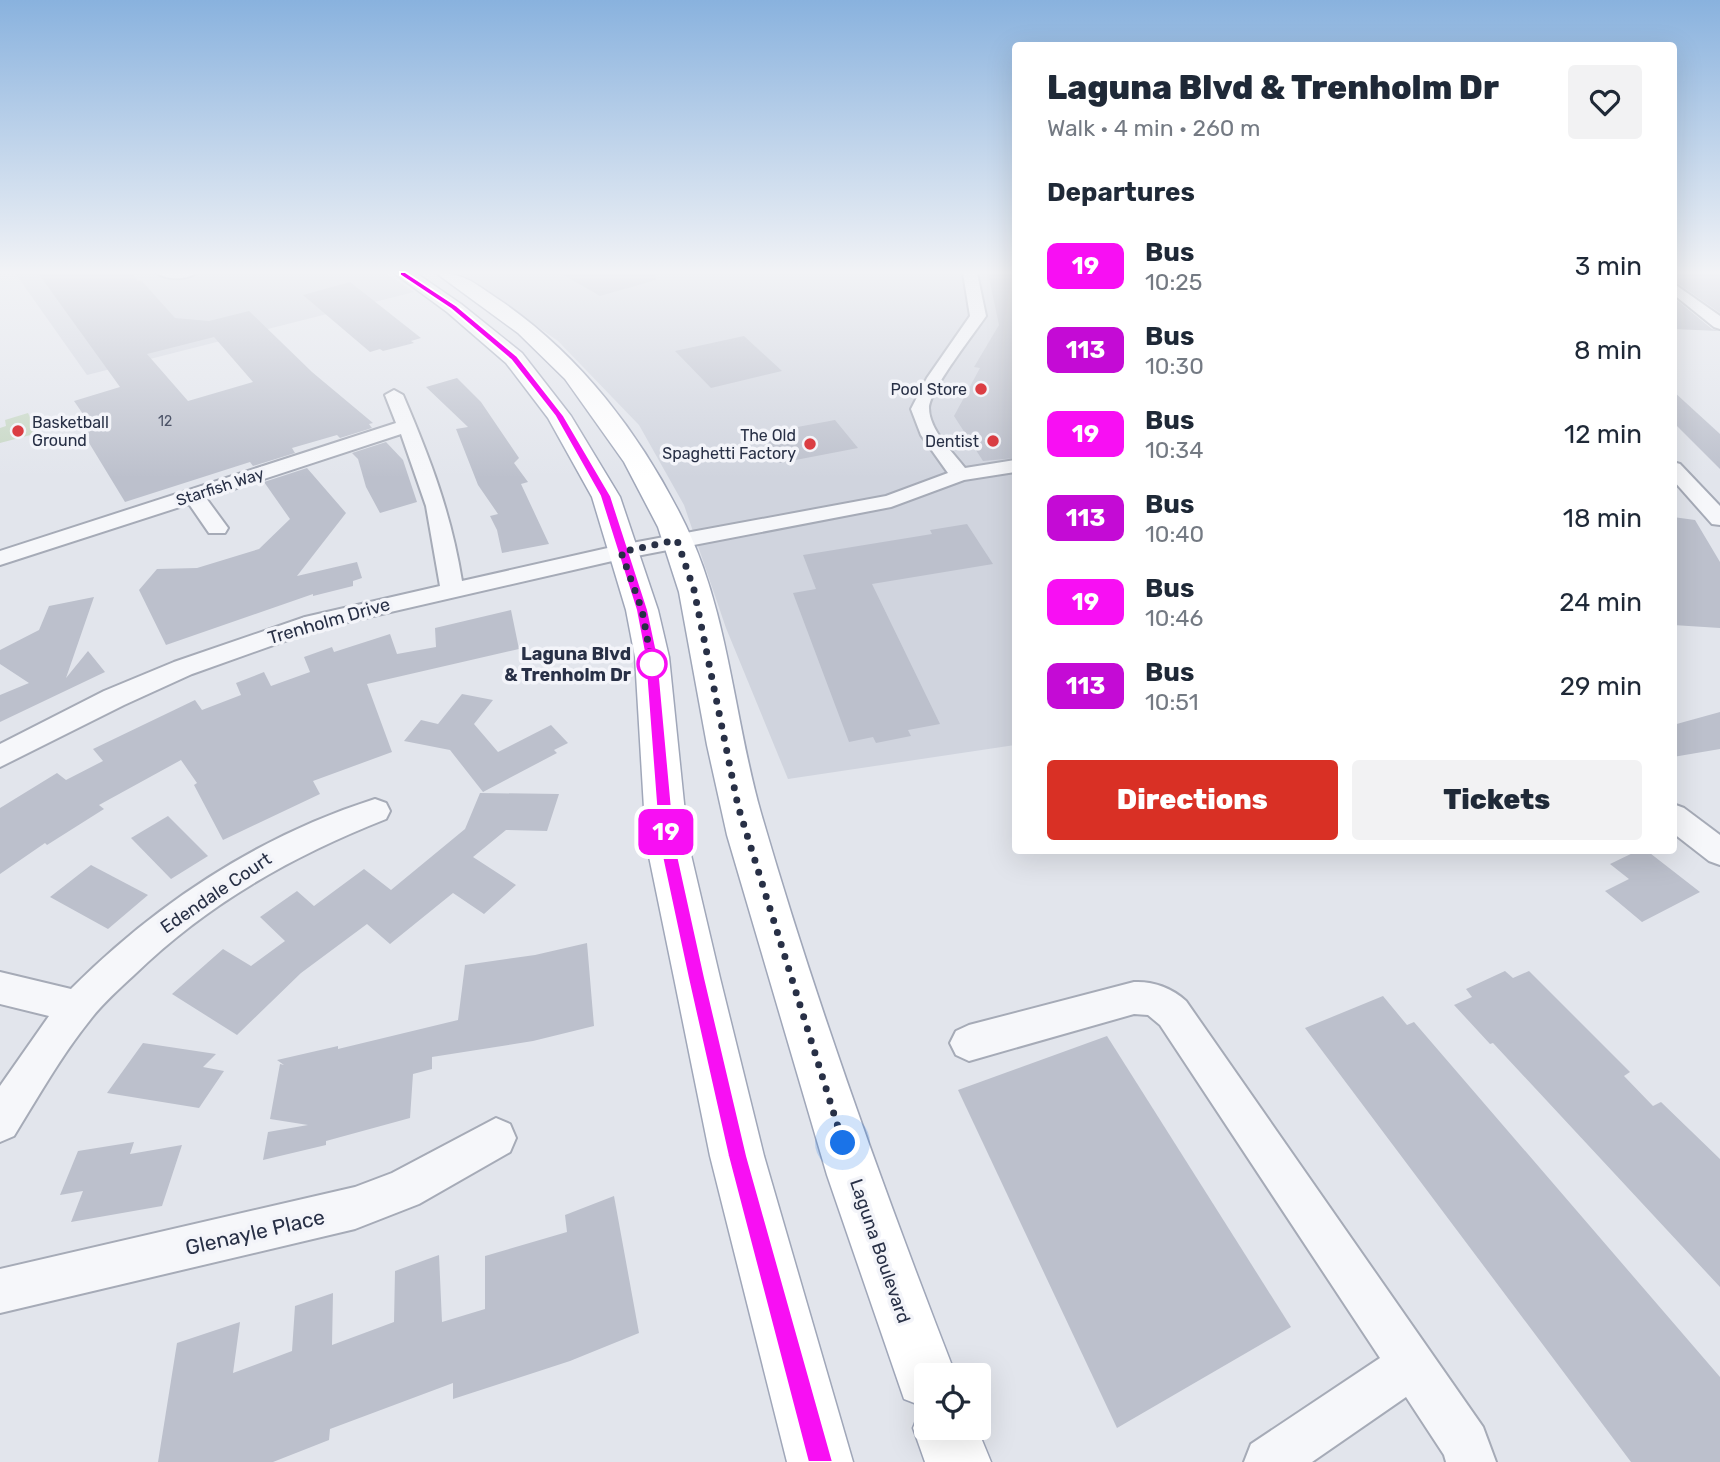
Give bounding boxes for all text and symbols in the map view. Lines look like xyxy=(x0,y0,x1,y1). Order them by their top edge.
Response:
button: heart xyxy=(1568,65,1642,139)
text: Laguna Blvd & Trenholm Dr xyxy=(1047,68,1499,107)
text: Walk · 4 min · 260 m xyxy=(1047,114,1261,142)
text: Departures xyxy=(1047,177,1195,208)
text: Bus xyxy=(1145,237,1194,268)
text: 3 min xyxy=(1575,251,1642,282)
text: 19 xyxy=(1072,252,1099,280)
text: 10:25 xyxy=(1145,268,1203,296)
text: Bus xyxy=(1145,321,1194,352)
text: 8 min xyxy=(1574,335,1642,366)
text: 113 xyxy=(1066,336,1105,364)
text: 10:30 xyxy=(1145,352,1204,380)
place label: Pool Store xyxy=(890,380,967,399)
marker: Pool Store xyxy=(973,381,989,397)
text: Bus xyxy=(1145,405,1194,436)
place label: Basketball Ground xyxy=(32,413,109,450)
house number: 12 xyxy=(158,413,172,430)
text: 12 min xyxy=(1564,419,1642,450)
text: 19 xyxy=(1072,420,1099,448)
marker: Basketball Ground xyxy=(10,423,26,439)
place label: The Old Spaghetti Factory xyxy=(662,426,796,463)
place label: Dentist xyxy=(925,432,979,451)
marker: Dentist xyxy=(985,433,1001,449)
marker: The Old Spaghetti Factory xyxy=(802,436,818,452)
text: 10:34 xyxy=(1145,436,1203,464)
street label: Starfish Way xyxy=(174,464,267,510)
text: Bus xyxy=(1145,489,1194,520)
text: 18 min xyxy=(1563,503,1642,534)
text: 113 xyxy=(1066,504,1105,532)
text: 10:40 xyxy=(1145,520,1204,548)
text: Bus xyxy=(1145,573,1194,604)
text: 24 min xyxy=(1559,587,1642,618)
text: 19 xyxy=(1072,588,1099,616)
street label: Trenholm Drive xyxy=(265,593,393,649)
text: 10:46 xyxy=(1145,604,1204,632)
place label: Laguna Blvd & Trenholm Dr xyxy=(504,643,631,686)
marker: Laguna Blvd & Trenholm Dr xyxy=(637,649,667,679)
text: Bus xyxy=(1145,657,1194,688)
text: 29 min xyxy=(1560,671,1642,702)
text: 113 xyxy=(1066,672,1105,700)
text: 10:51 xyxy=(1145,688,1199,716)
button: Directions xyxy=(1047,760,1338,840)
button: Tickets xyxy=(1352,760,1642,840)
line badge: 19 xyxy=(634,809,698,855)
text: 19 xyxy=(652,818,680,846)
street label: Edendale Court xyxy=(156,848,276,938)
your location xyxy=(825,1125,860,1160)
street label: Laguna Boulevard xyxy=(845,1176,915,1326)
street label: Glenayle Place xyxy=(183,1204,327,1260)
map controls xyxy=(914,1363,991,1440)
button: locate xyxy=(914,1363,991,1440)

